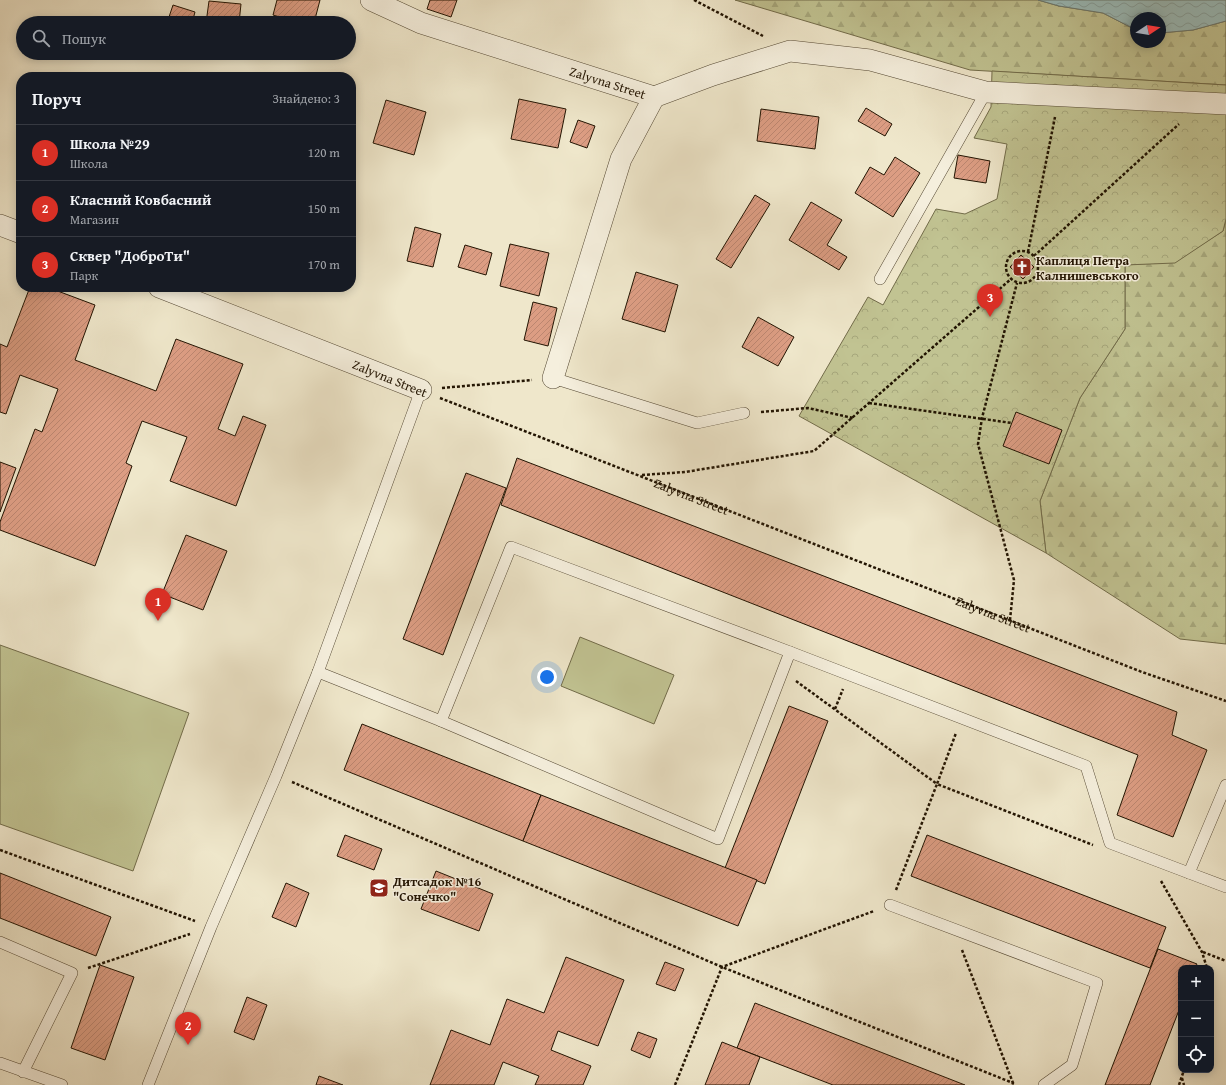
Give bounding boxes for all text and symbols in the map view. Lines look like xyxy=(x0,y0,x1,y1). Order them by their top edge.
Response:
north arrow xyxy=(1130,12,1166,48)
search box xyxy=(16,16,356,60)
icon: search xyxy=(30,27,52,49)
text: Пошук xyxy=(62,28,106,49)
street label: Zalyvna Street xyxy=(567,62,649,104)
text: Поруч xyxy=(32,86,81,111)
text: Знайдено: 3 xyxy=(272,89,340,108)
text: Школа №29 xyxy=(70,133,150,154)
text: 1 xyxy=(42,143,48,162)
text: 120 m xyxy=(308,143,340,162)
text: Школа xyxy=(70,154,108,173)
text: Класний Ковбасний xyxy=(70,189,211,210)
text: 2 xyxy=(42,199,48,218)
text: 150 m xyxy=(308,199,340,218)
text: Магазин xyxy=(70,210,119,229)
text: Сквер "ДоброТи" xyxy=(70,245,190,266)
place label: Каплиця Петра Калнишевського xyxy=(1036,251,1139,285)
text: 3 xyxy=(42,255,48,274)
text: 170 m xyxy=(308,255,340,274)
church icon: Каплиця Петра Калнишевського xyxy=(1011,256,1033,278)
text: Парк xyxy=(70,266,98,285)
pin: 3 xyxy=(977,284,1003,317)
street label: Zalyvna Street xyxy=(350,355,430,402)
street label: Zalyvna Street xyxy=(651,473,732,520)
pin: 1 xyxy=(145,588,171,621)
street label: Zalyvna Street xyxy=(953,591,1034,638)
your location xyxy=(537,667,557,687)
place label: Дитсадок №16 "Сонечко" xyxy=(392,872,482,906)
school or university icon: Дитсадок №16 "Сонечко" xyxy=(368,877,390,899)
map controls xyxy=(1178,965,1214,1073)
button: + xyxy=(1178,965,1214,1001)
button: − xyxy=(1178,1001,1214,1037)
pin: 2 xyxy=(175,1012,201,1045)
button: locate xyxy=(1178,1037,1214,1073)

